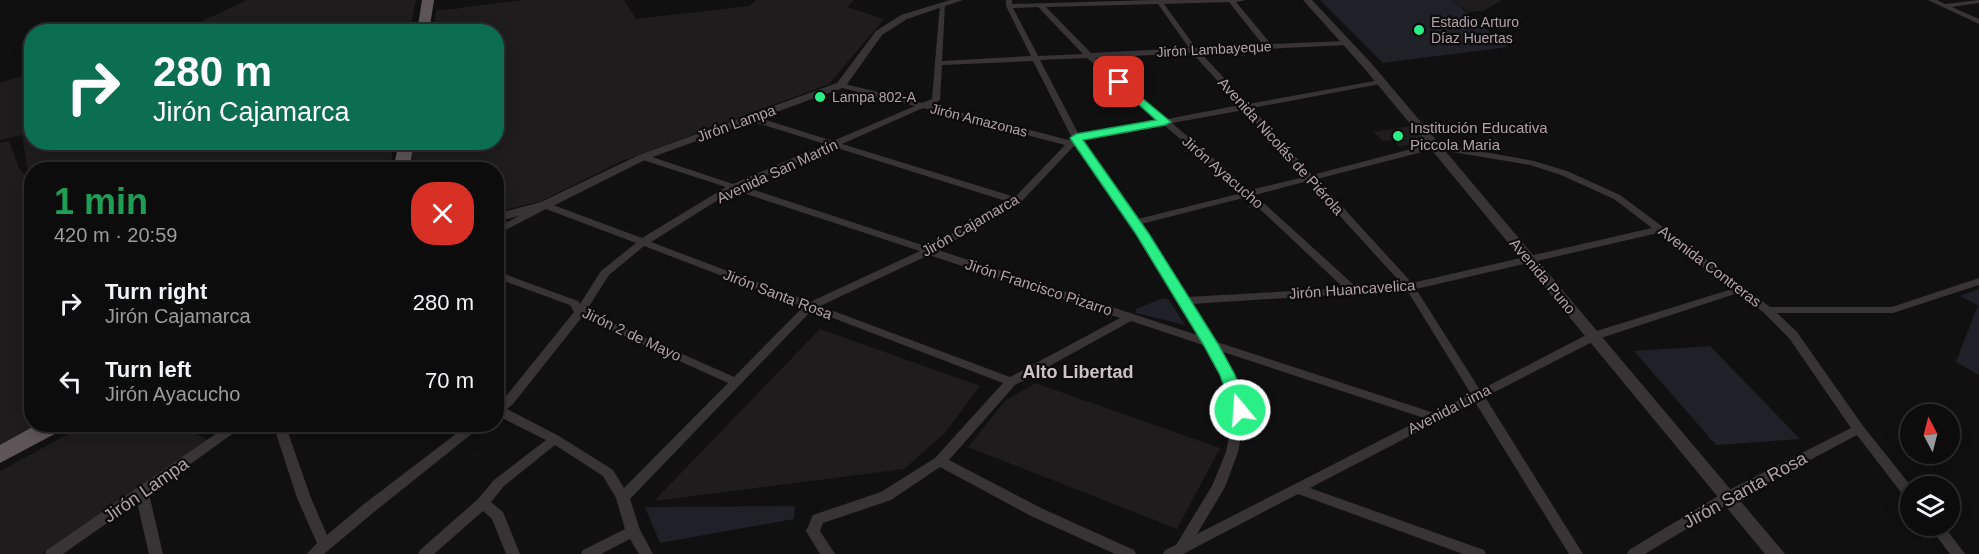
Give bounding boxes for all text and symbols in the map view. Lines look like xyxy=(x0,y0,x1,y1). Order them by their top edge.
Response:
place label: Estadio Arturo Díaz Huertas xyxy=(1431,14,1519,46)
marker: Estadio Arturo Díaz Huertas xyxy=(1412,23,1426,37)
street label: Jirón Lambayeque xyxy=(1156,38,1272,60)
icon: right xyxy=(54,48,132,126)
text: 280 m xyxy=(153,48,272,95)
pin xyxy=(1093,56,1144,107)
icon: arrive xyxy=(1102,65,1135,98)
street label: Avenida Nicolás de Piérola xyxy=(1215,74,1348,219)
place label: Lampa 802-A xyxy=(832,89,917,105)
marker: Lampa 802-A xyxy=(813,90,827,104)
text: Jirón Cajamarca xyxy=(153,97,350,127)
street label: Jirón Amazonas xyxy=(929,100,1029,140)
street label: Jirón Lampa xyxy=(694,101,778,145)
place label: Institución Educativa Piccola Maria xyxy=(1410,119,1548,153)
marker: Institución Educativa Piccola Maria xyxy=(1391,129,1405,143)
street label: Jirón Ayacucho xyxy=(1179,132,1267,212)
street label: Avenida San Martín xyxy=(714,136,840,206)
text: 1 min xyxy=(54,181,148,222)
button: close xyxy=(411,182,474,245)
street label: Jirón Cajamarca xyxy=(918,190,1022,260)
street label: Avenida Contreras xyxy=(1655,222,1765,310)
text: 420 m · 20:59 xyxy=(54,224,177,246)
street label: Avenida Puno xyxy=(1507,235,1579,317)
street label: Jirón Francisco Pizarro xyxy=(963,255,1115,319)
street label: Jirón Santa Rosa xyxy=(721,265,835,323)
street label: Jirón Huancavelica xyxy=(1288,276,1416,302)
text: Turn right xyxy=(105,279,207,304)
icon: right xyxy=(54,287,87,320)
text: 280 m xyxy=(413,290,474,315)
street label: Jirón 2 de Mayo xyxy=(580,304,684,364)
text: Jirón Cajamarca xyxy=(105,305,251,327)
text: Turn left xyxy=(105,357,191,382)
district label: Alto Libertad xyxy=(1023,362,1134,382)
icon: left xyxy=(54,365,87,398)
text: 70 m xyxy=(425,368,474,393)
position arrow xyxy=(1208,378,1272,442)
street label: Avenida Lima xyxy=(1405,381,1494,437)
text: Jirón Ayacucho xyxy=(105,383,240,405)
north arrow xyxy=(1900,404,1960,464)
map controls xyxy=(1900,404,1960,536)
street label: Jirón Santa Rosa xyxy=(1680,447,1811,532)
street label: Jirón Lampa xyxy=(100,453,193,527)
button: layers xyxy=(1900,476,1960,536)

